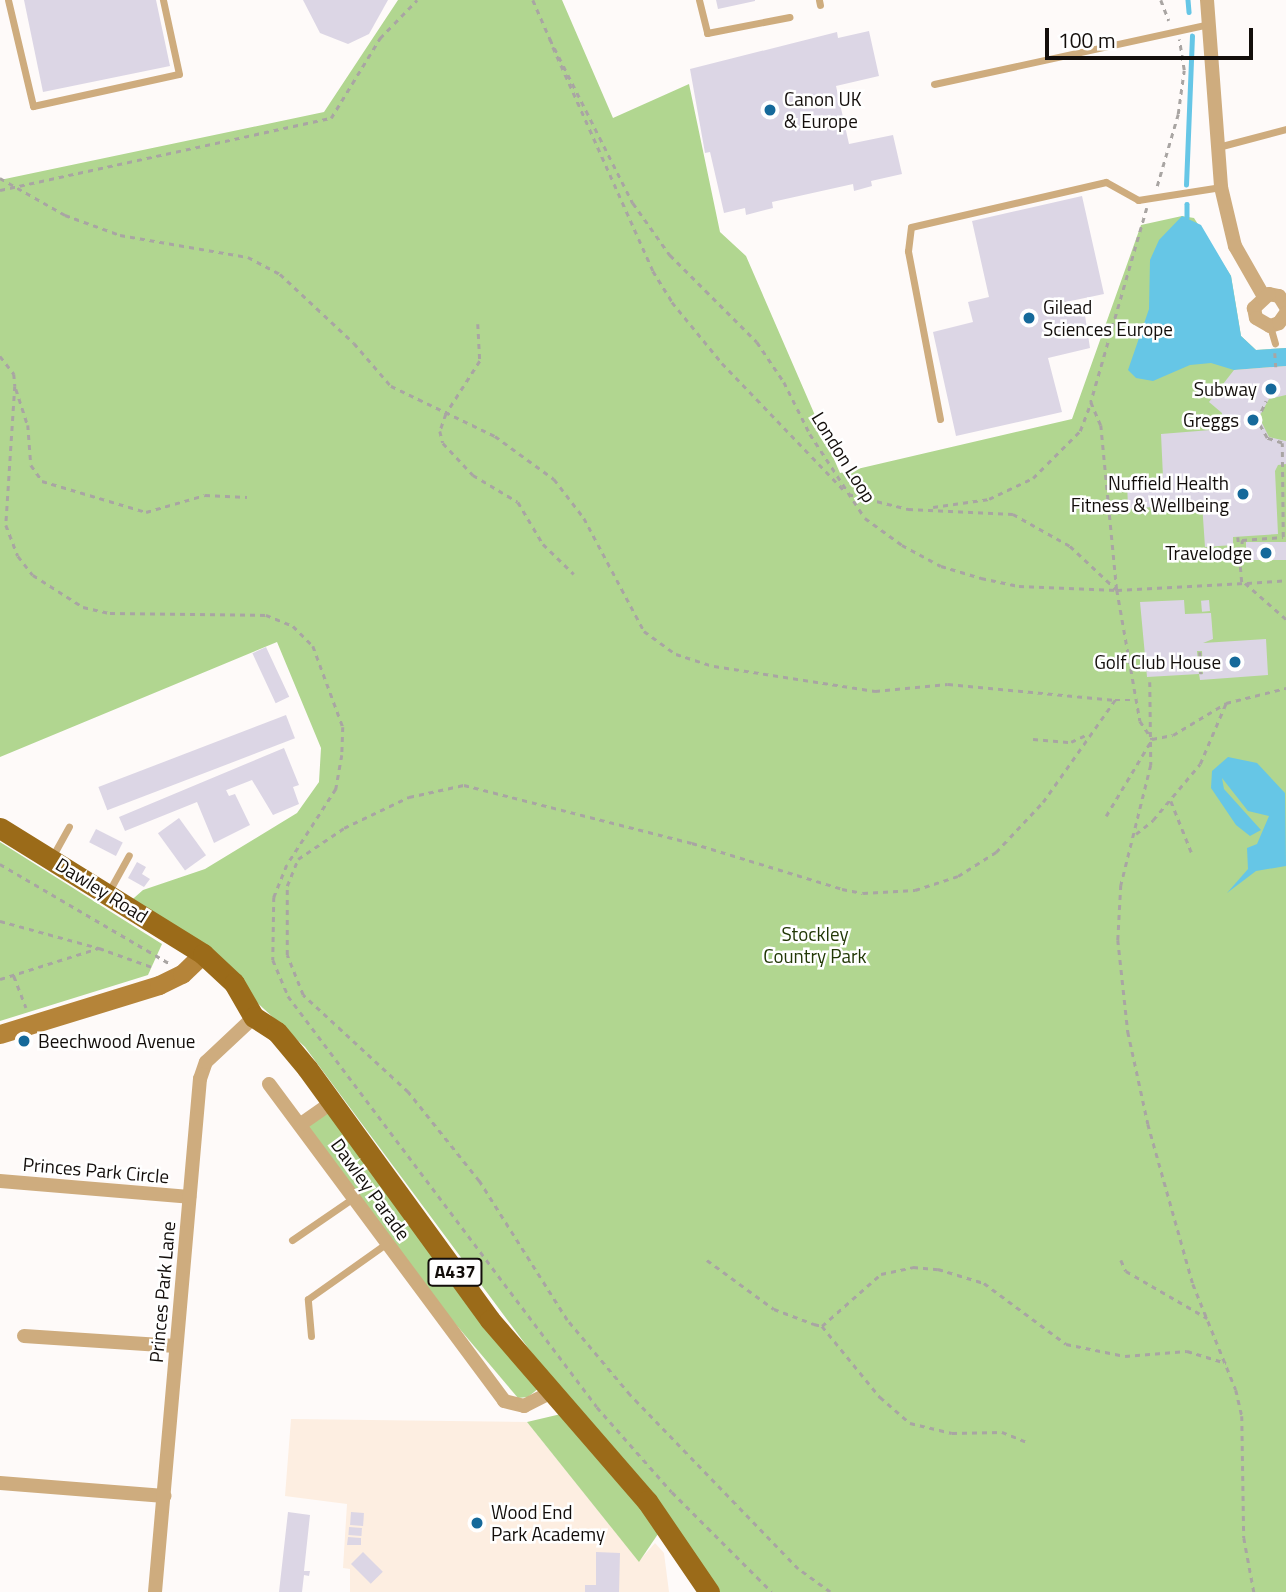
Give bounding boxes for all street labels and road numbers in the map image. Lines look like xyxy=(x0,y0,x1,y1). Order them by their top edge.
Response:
street label: London Loop xyxy=(807,407,881,507)
street label: Dawley Road xyxy=(52,853,152,927)
street label: Dawley Parade xyxy=(327,1134,415,1244)
street label: Princes Park Circle xyxy=(22,1152,170,1188)
street label: Princes Park Lane xyxy=(144,1220,180,1364)
road number: A437 xyxy=(427,1258,483,1287)

